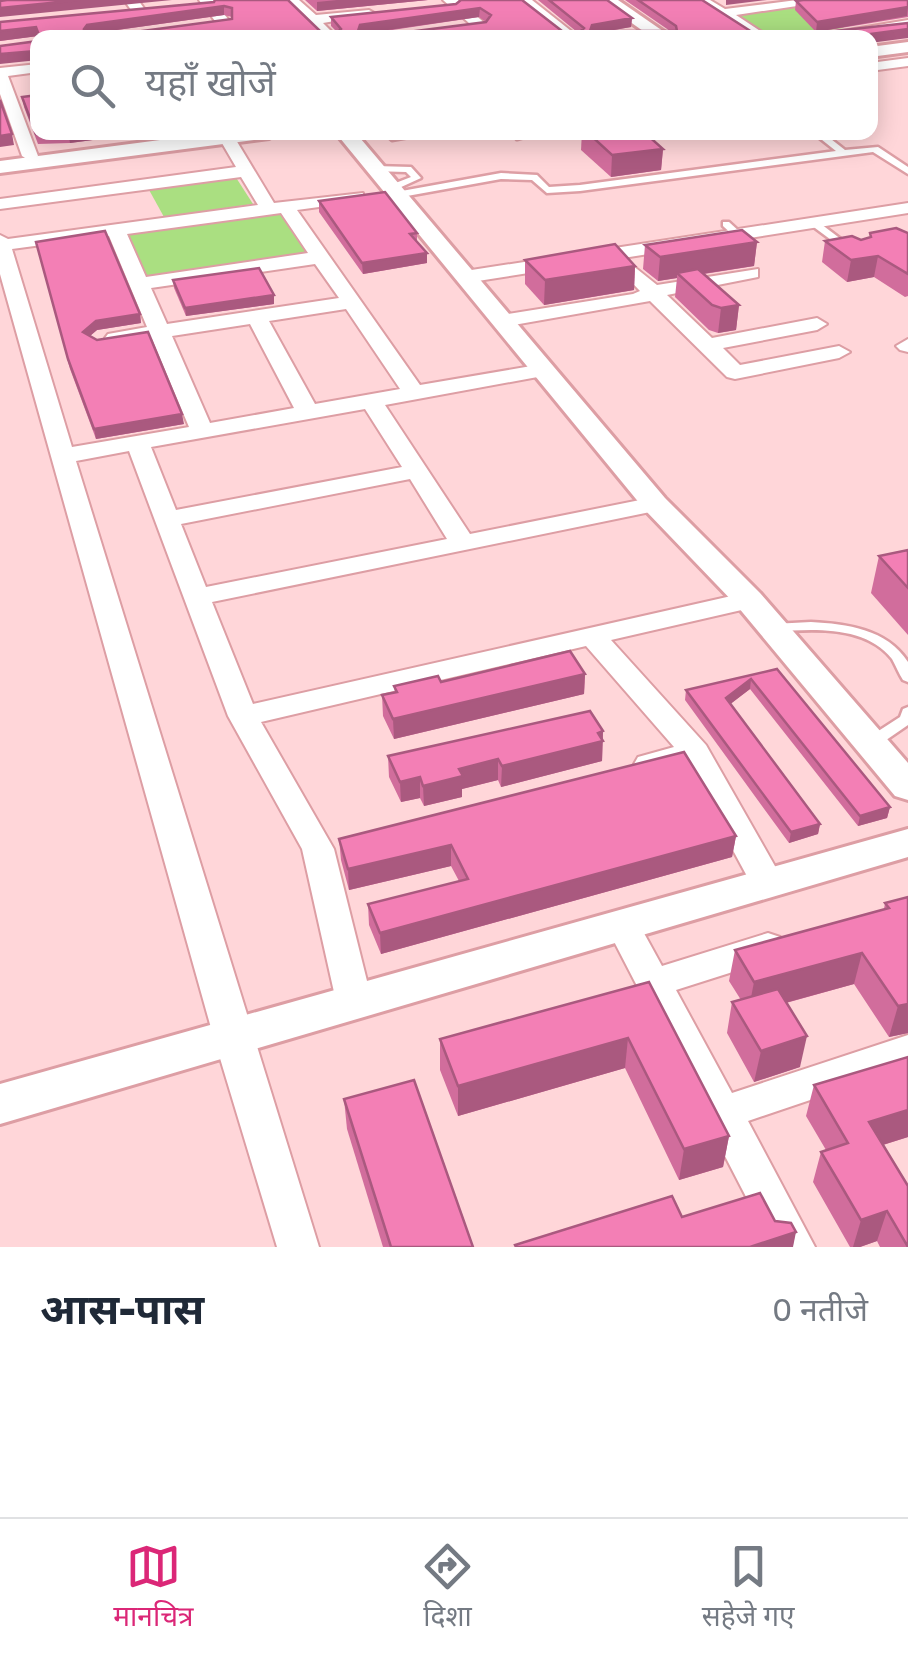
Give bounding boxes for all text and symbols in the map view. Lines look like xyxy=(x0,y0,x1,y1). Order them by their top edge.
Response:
search box xyxy=(30,30,878,140)
icon: search xyxy=(65,58,120,113)
text: यहाँ खोजें xyxy=(145,59,276,104)
text: आस-पास xyxy=(40,1283,204,1333)
text: 0 नतीजे xyxy=(772,1290,868,1328)
tab: मानचित्र xyxy=(113,1539,193,1637)
tab: दिशा xyxy=(420,1539,475,1637)
tab: सहेजे गए xyxy=(702,1539,795,1637)

